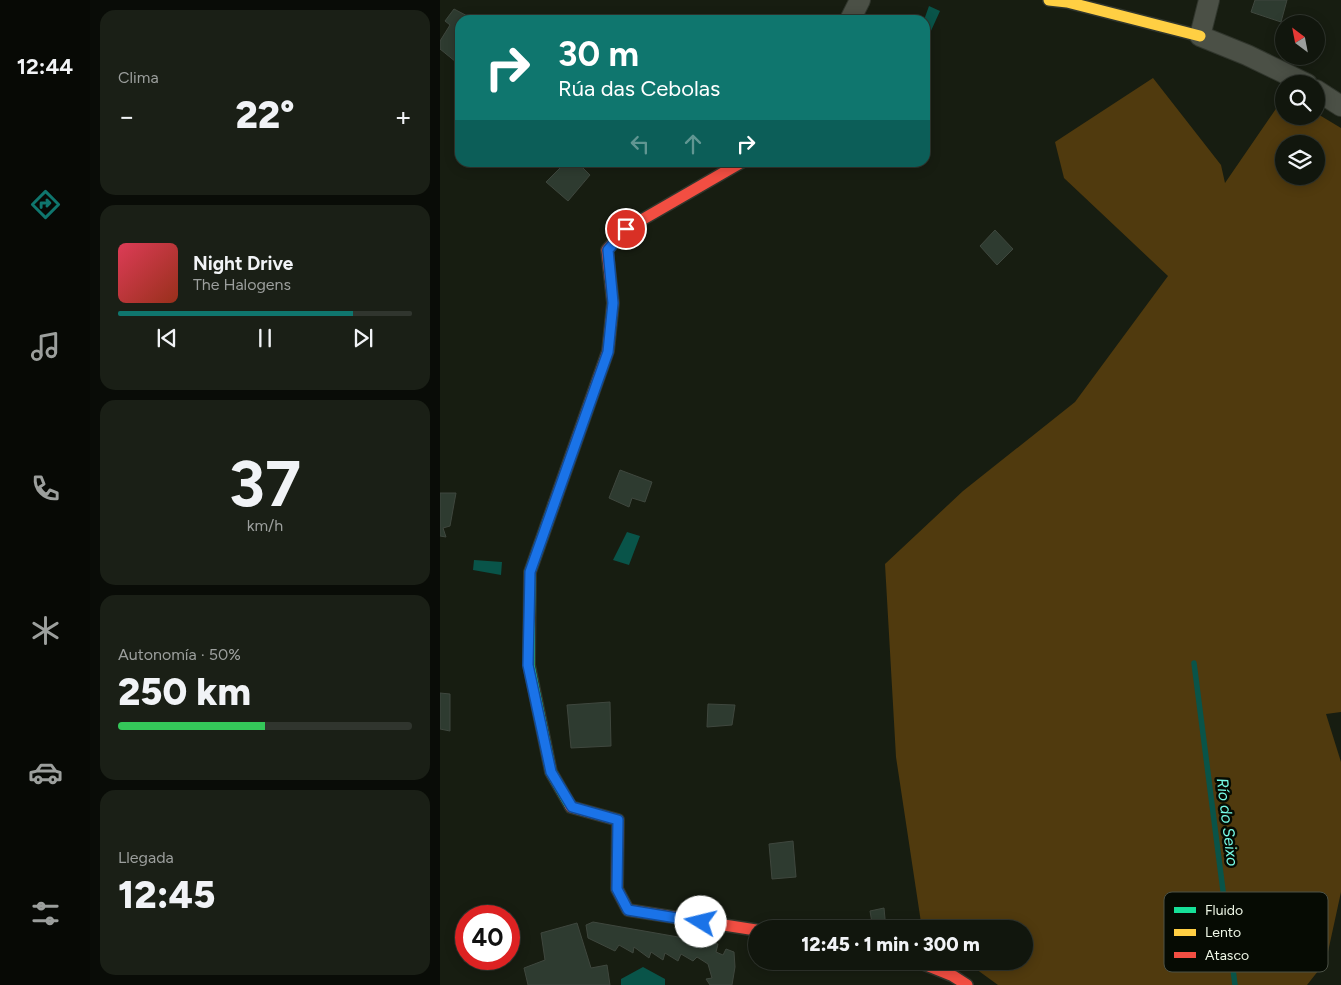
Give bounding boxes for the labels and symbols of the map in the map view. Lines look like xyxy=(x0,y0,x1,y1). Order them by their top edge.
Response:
north arrow xyxy=(1275,15,1325,65)
pin xyxy=(605,208,647,250)
water label: Río do Seixo xyxy=(1213,777,1242,867)
legend xyxy=(1164,892,1328,972)
position arrow xyxy=(674,895,726,947)
text: Fluido xyxy=(1205,902,1243,919)
speed limit sign: 40 xyxy=(455,905,520,970)
text: Lento xyxy=(1205,924,1241,941)
text: Atasco xyxy=(1205,947,1249,964)

